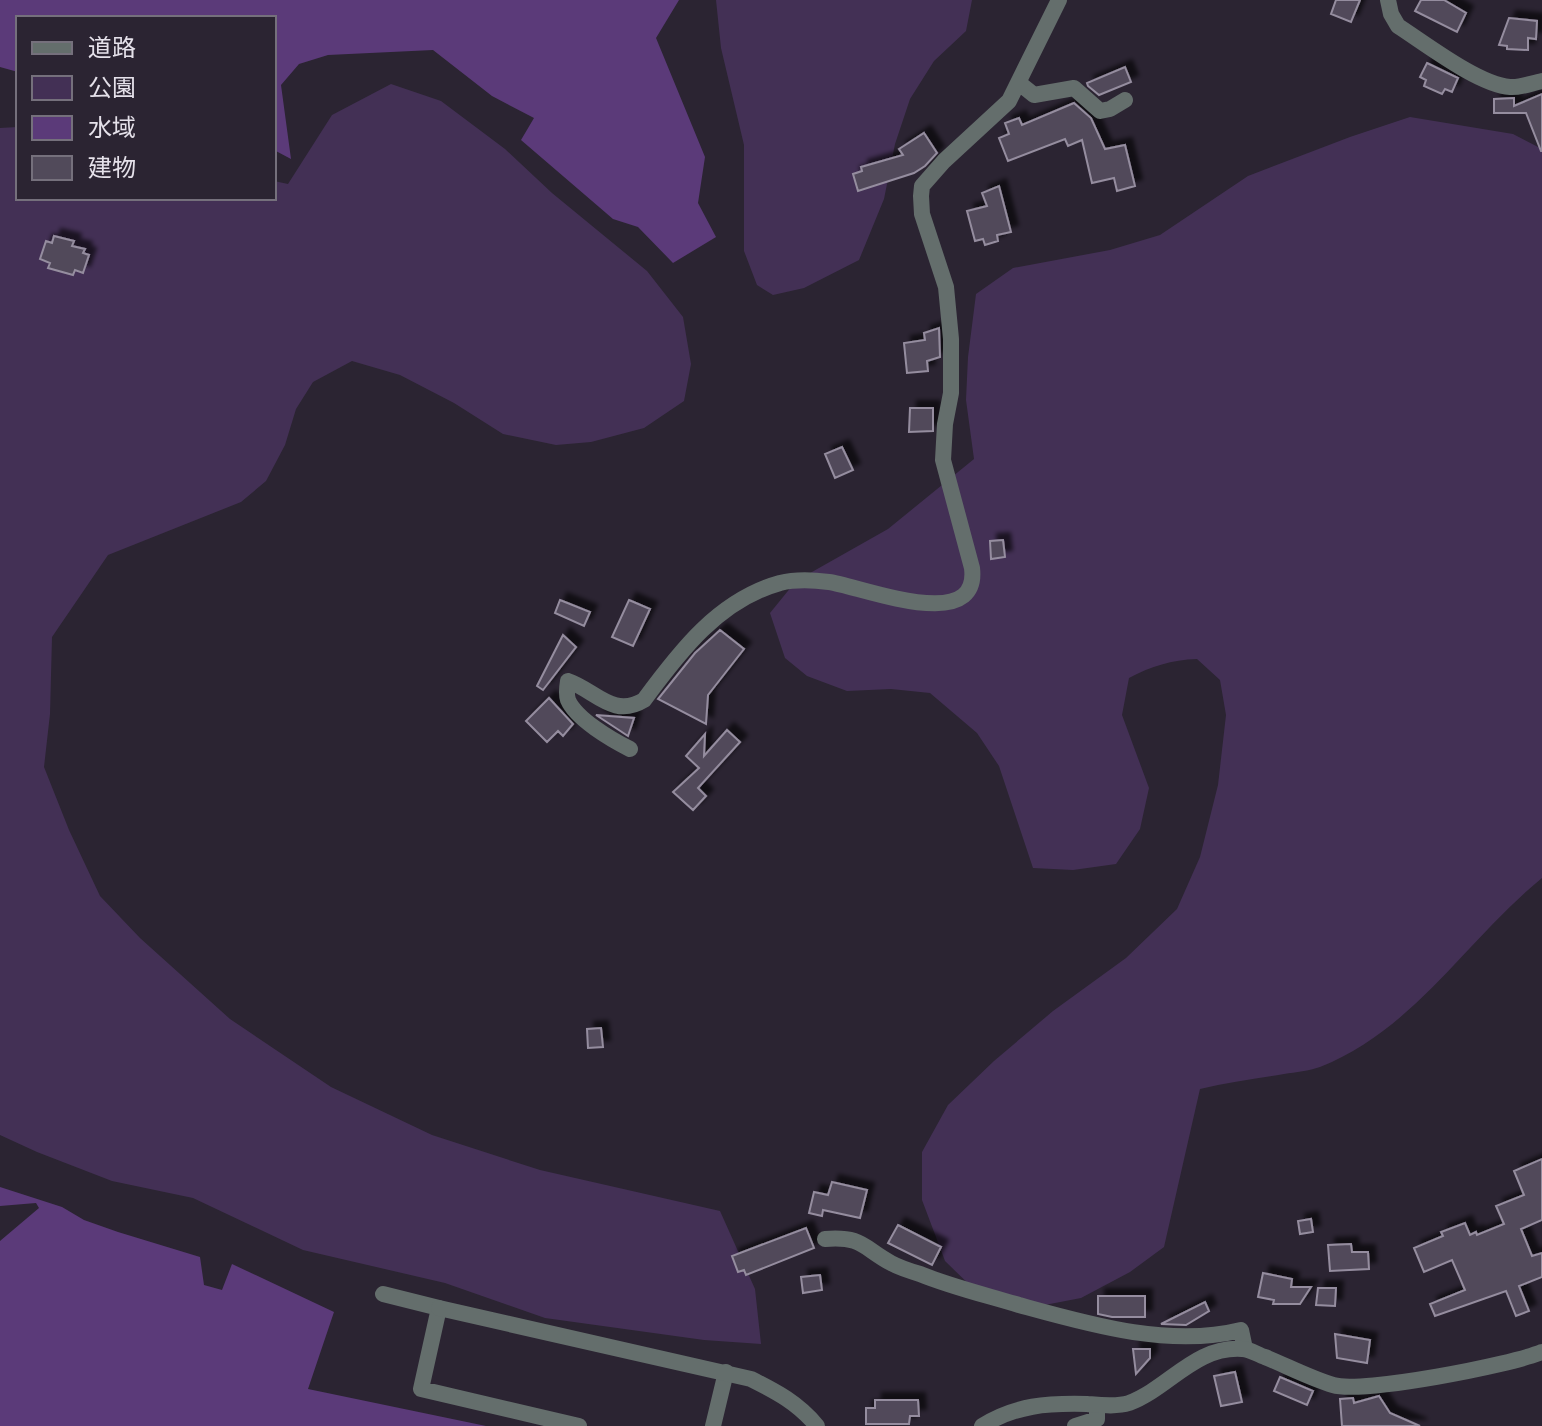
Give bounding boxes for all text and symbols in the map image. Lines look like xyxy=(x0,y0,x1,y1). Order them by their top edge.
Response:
legend xyxy=(16,16,276,200)
text: 道路 xyxy=(88,34,136,62)
text: 公園 xyxy=(88,74,136,102)
text: 水域 xyxy=(88,114,136,142)
text: 建物 xyxy=(88,154,136,182)

